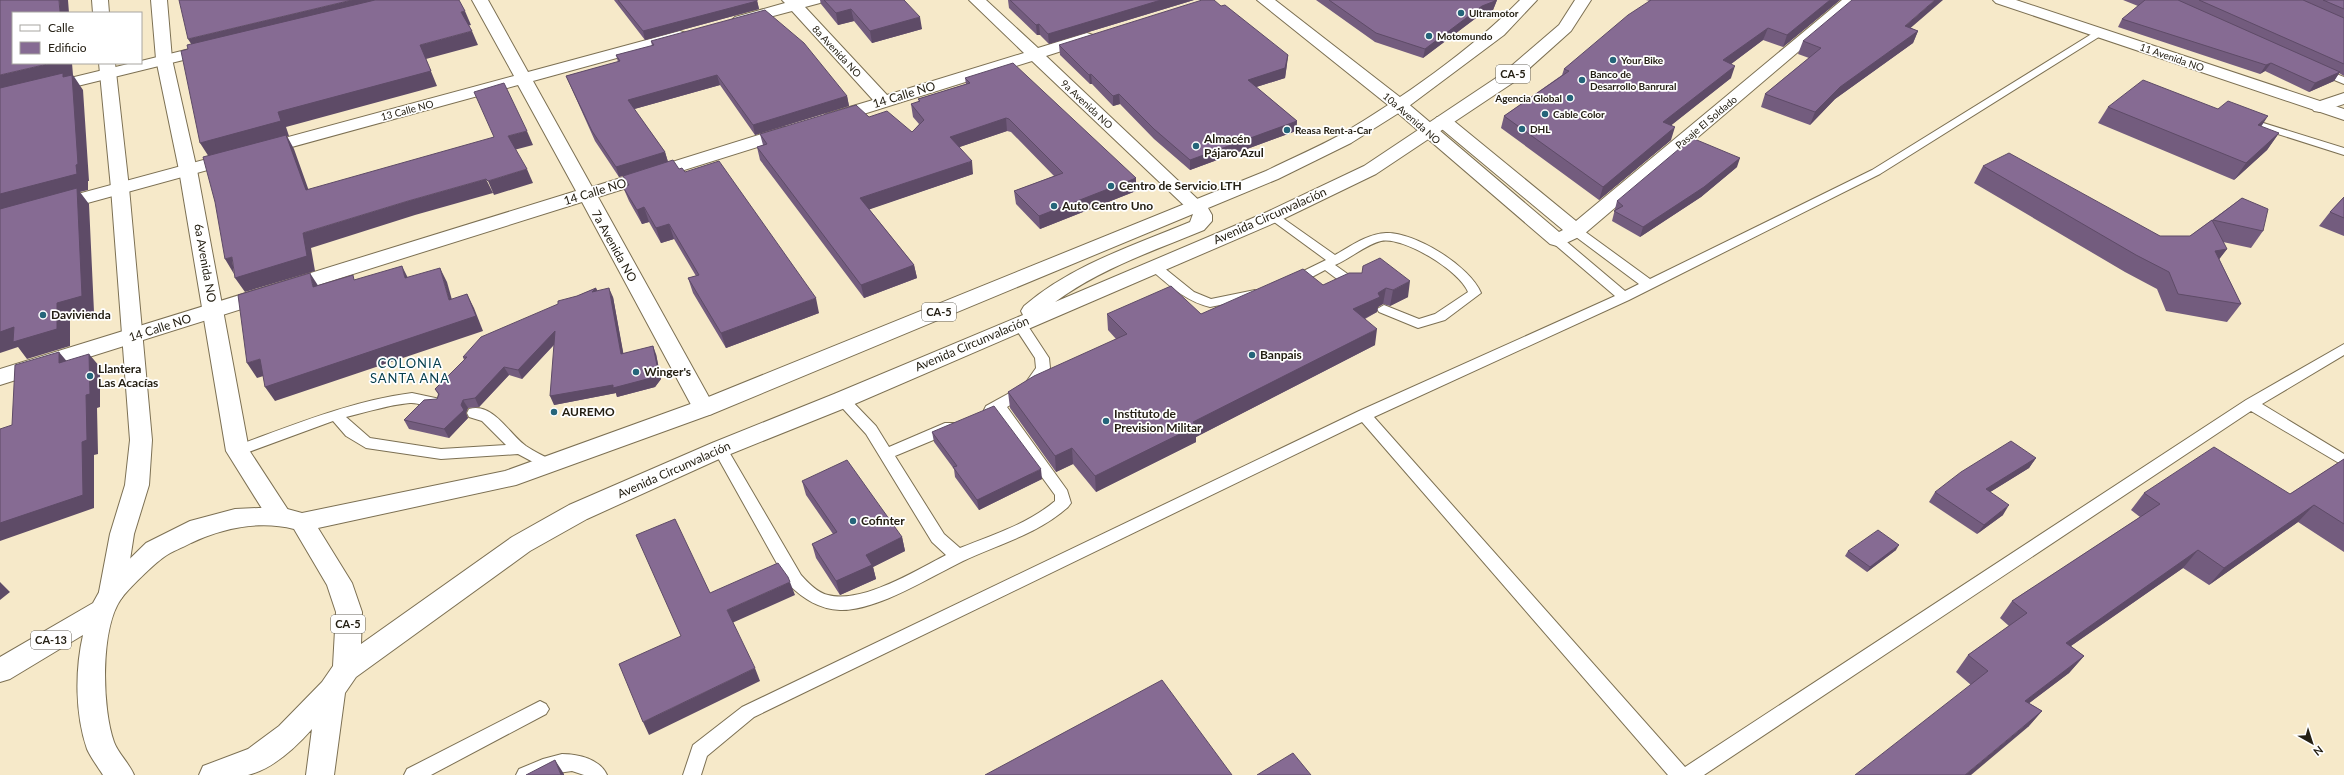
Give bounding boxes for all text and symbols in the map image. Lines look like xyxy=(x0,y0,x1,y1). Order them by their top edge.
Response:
place label: Ultramotor xyxy=(1469,7,1519,19)
marker: Ultramotor xyxy=(1456,8,1466,18)
legend xyxy=(12,12,142,64)
text: Calle xyxy=(48,20,74,35)
street label: 8a Avenida NO xyxy=(810,23,864,79)
place label: Motomundo xyxy=(1437,30,1493,42)
marker: Motomundo xyxy=(1424,31,1434,41)
text: Edificio xyxy=(48,40,87,55)
street label: 11 Avenida NO xyxy=(2138,40,2206,74)
place label: Your Bike xyxy=(1620,54,1664,66)
marker: Your Bike xyxy=(1608,55,1618,65)
road number: CA-5 xyxy=(1496,65,1530,83)
place label: Banco de Desarrollo Banrural xyxy=(1590,68,1676,92)
marker: Banco de Desarrollo Banrural xyxy=(1577,75,1587,85)
street label: 9a Avenida NO xyxy=(1059,77,1115,131)
street label: 14 Calle NO xyxy=(871,78,937,111)
street label: 10a Avenida NO xyxy=(1381,90,1443,146)
place label: Agencia Global xyxy=(1494,92,1562,104)
marker: Agencia Global xyxy=(1565,93,1575,103)
street label: Pasaje El Soldado xyxy=(1673,93,1739,151)
street label: 13 Calle NO xyxy=(379,97,435,123)
place label: Cable Color xyxy=(1553,108,1605,120)
marker: Cable Color xyxy=(1540,109,1550,119)
place label: DHL xyxy=(1530,123,1551,135)
place label: Reasa Rent-a-Car xyxy=(1295,124,1372,136)
marker: DHL xyxy=(1517,124,1527,134)
marker: Reasa Rent-a-Car xyxy=(1282,125,1292,135)
place label: Almacén Pájaro Azul xyxy=(1203,131,1264,160)
marker: Almacén Pájaro Azul xyxy=(1191,141,1201,151)
street label: 14 Calle NO xyxy=(562,175,628,208)
place label: Centro de Servicio LTH xyxy=(1119,178,1242,193)
marker: Centro de Servicio LTH xyxy=(1106,181,1116,191)
street label: Avenida Circunvalación xyxy=(1211,184,1329,247)
place label: Auto Centro Uno xyxy=(1061,198,1153,213)
marker: Auto Centro Uno xyxy=(1049,201,1059,211)
street label: 7a Avenida NO xyxy=(589,207,641,285)
street label: 6a Avenida NO xyxy=(191,222,220,304)
road number: CA-5 xyxy=(922,303,956,321)
place label: Davivienda xyxy=(51,307,111,322)
marker: Davivienda xyxy=(38,310,48,320)
street label: 14 Calle NO xyxy=(127,310,193,345)
street label: Avenida Circunvalación xyxy=(913,313,1031,374)
place label: Banpais xyxy=(1260,347,1302,362)
marker: Banpais xyxy=(1247,350,1257,360)
district label: COLONIA SANTA ANA xyxy=(370,355,450,386)
place label: Llantera Las Acacías xyxy=(98,361,158,390)
place label: Winger's xyxy=(644,364,691,379)
marker: Winger's xyxy=(631,367,641,377)
marker: Llantera Las Acacías xyxy=(85,371,95,381)
place label: AUREMO xyxy=(561,404,615,419)
place label: Instituto de Prevision Militar xyxy=(1114,406,1202,435)
marker: AUREMO xyxy=(549,407,559,417)
marker: Instituto de Prevision Militar xyxy=(1101,416,1111,426)
street label: Avenida Circunvalación xyxy=(615,438,733,501)
place label: Cofinter xyxy=(861,513,905,528)
marker: Cofinter xyxy=(848,516,858,526)
road number: CA-5 xyxy=(331,615,365,633)
road number: CA-13 xyxy=(31,631,71,649)
north arrow xyxy=(2292,723,2332,763)
text: N xyxy=(2311,743,2326,759)

